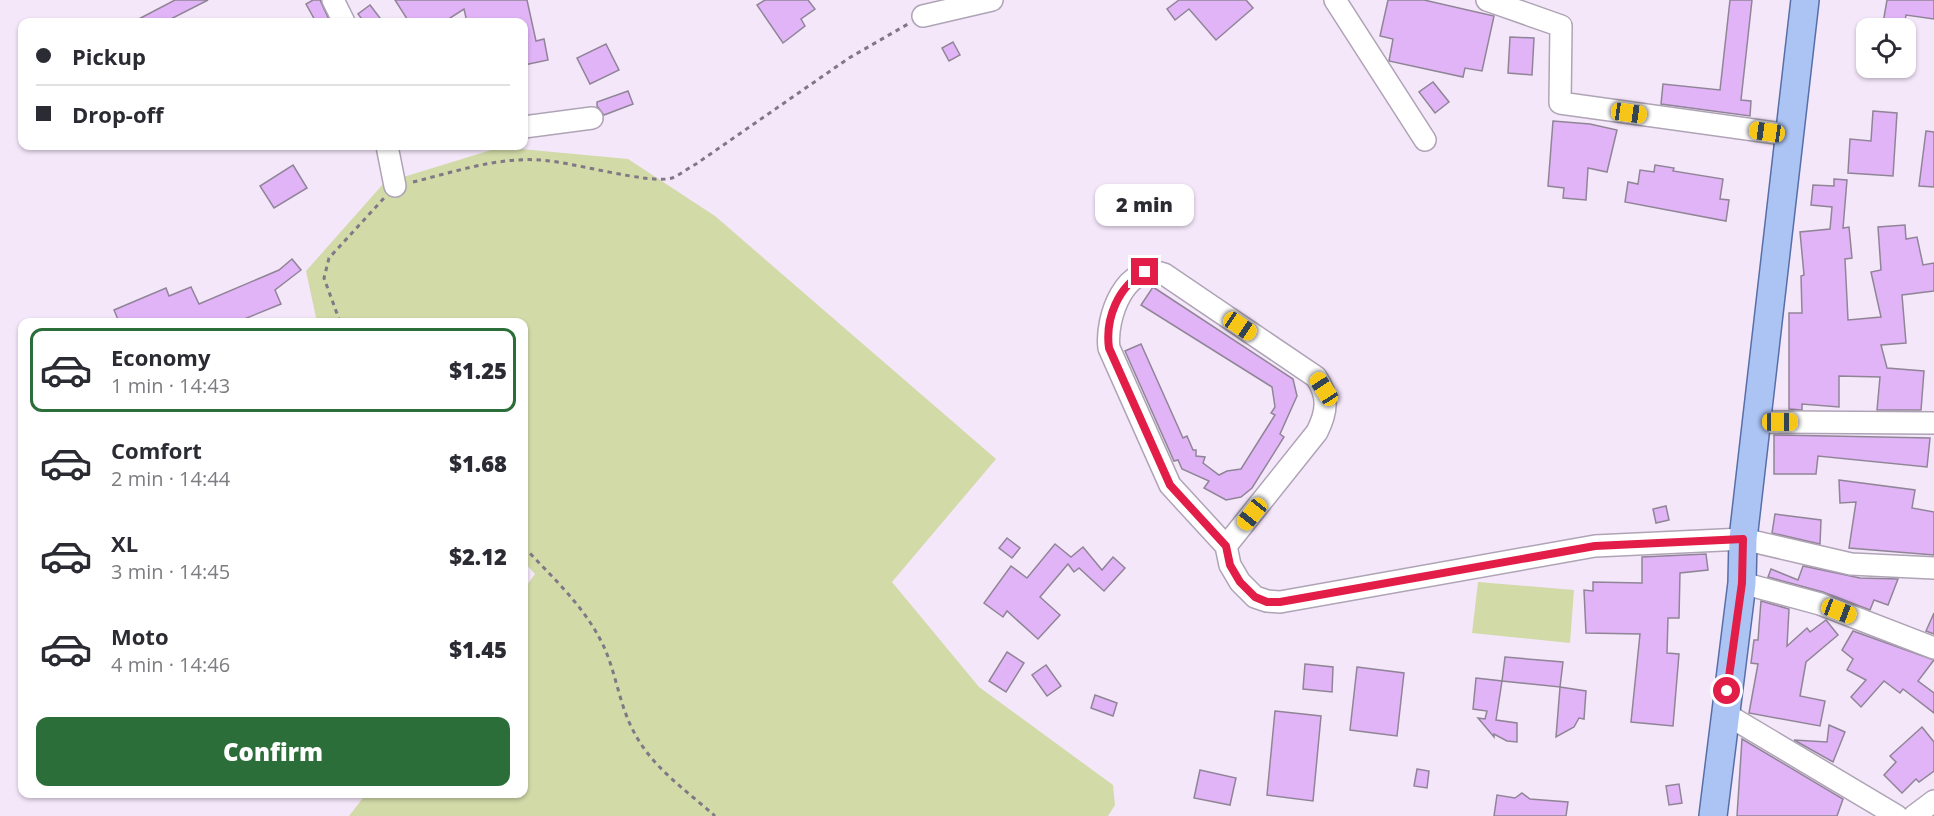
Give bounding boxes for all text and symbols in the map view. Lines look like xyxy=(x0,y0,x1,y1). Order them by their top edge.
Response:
map controls xyxy=(1856,18,1916,78)
button: locate xyxy=(1856,18,1916,78)
text: Pickup xyxy=(72,41,146,71)
text: Drop-off xyxy=(72,99,164,129)
car xyxy=(1610,102,1648,124)
car xyxy=(1748,121,1786,143)
callout: 2 min xyxy=(1096,185,1194,227)
text: 2 min xyxy=(1116,191,1173,218)
route end xyxy=(1131,258,1158,285)
car xyxy=(1220,308,1260,344)
text: Economy xyxy=(111,342,210,372)
icon: car xyxy=(39,343,93,397)
text: $1.25 xyxy=(449,355,507,385)
car xyxy=(1307,369,1341,409)
text: 1 min · 14:43 xyxy=(111,372,230,399)
car xyxy=(1762,413,1798,431)
text: Comfort xyxy=(111,435,202,465)
icon: car xyxy=(39,436,93,490)
text: $1.68 xyxy=(449,448,507,478)
text: 2 min · 14:44 xyxy=(111,465,230,492)
car xyxy=(1234,494,1270,534)
text: XL xyxy=(111,528,138,558)
icon: car xyxy=(39,529,93,583)
text: $2.12 xyxy=(449,541,507,571)
text: 3 min · 14:45 xyxy=(111,558,230,585)
car xyxy=(1819,596,1859,626)
text: Moto xyxy=(111,621,169,651)
icon: car xyxy=(39,622,93,676)
text: $1.45 xyxy=(449,634,507,664)
text: 4 min · 14:46 xyxy=(111,651,230,678)
route start xyxy=(1713,677,1740,704)
button: Confirm xyxy=(36,717,510,786)

